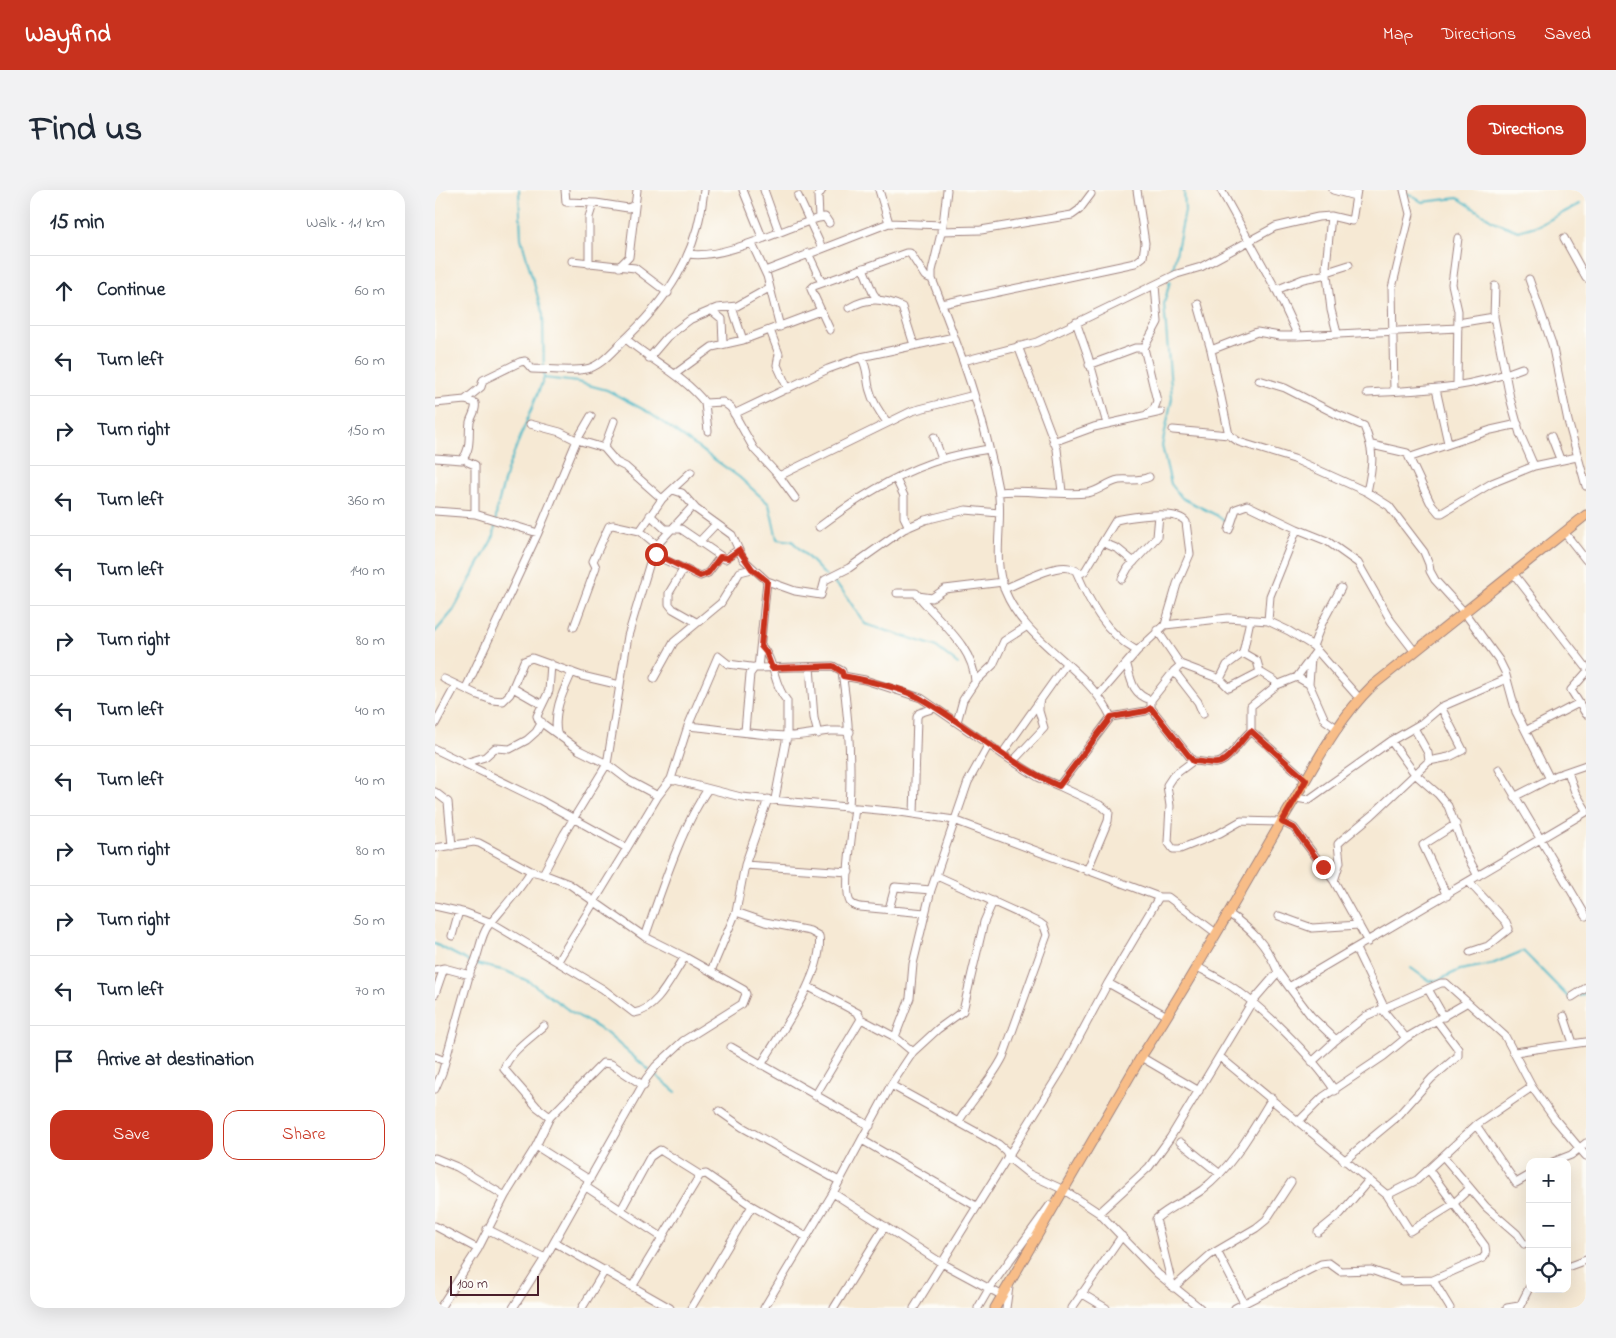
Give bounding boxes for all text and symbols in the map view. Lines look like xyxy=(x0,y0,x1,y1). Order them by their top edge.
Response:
text: Wayfind xyxy=(25,18,111,53)
text: Map xyxy=(1383,22,1413,48)
text: Directions xyxy=(1441,22,1516,48)
text: Saved xyxy=(1544,22,1591,48)
text: Find us xyxy=(30,105,142,156)
button: Directions xyxy=(1467,105,1586,155)
text: 15 min xyxy=(50,208,104,238)
text: Walk · 1.1 km xyxy=(306,211,385,235)
icon: ahead xyxy=(50,277,78,305)
text: Continue xyxy=(97,277,165,304)
text: 60 m xyxy=(355,279,385,303)
icon: left xyxy=(50,347,78,375)
text: Turn left xyxy=(97,347,164,374)
text: 60 m xyxy=(355,349,385,373)
icon: right xyxy=(50,417,78,445)
text: Turn right xyxy=(97,417,170,444)
text: 150 m xyxy=(347,419,385,443)
icon: left xyxy=(50,487,78,515)
text: Turn left xyxy=(97,487,164,514)
text: 360 m xyxy=(348,489,385,513)
route start xyxy=(645,543,668,566)
icon: left xyxy=(50,557,78,585)
text: Turn left xyxy=(97,557,164,584)
text: 140 m xyxy=(350,559,385,583)
icon: right xyxy=(50,627,78,655)
text: Turn right xyxy=(97,627,170,654)
text: 80 m xyxy=(356,629,385,653)
icon: left xyxy=(50,697,78,725)
text: Turn left xyxy=(97,697,164,724)
text: 40 m xyxy=(355,699,385,723)
icon: left xyxy=(50,767,78,795)
text: Turn left xyxy=(97,767,164,794)
text: 40 m xyxy=(355,769,385,793)
icon: right xyxy=(50,837,78,865)
text: Turn right xyxy=(97,837,170,864)
text: 80 m xyxy=(356,839,385,863)
route end xyxy=(1312,856,1335,879)
icon: right xyxy=(50,907,78,935)
text: Turn right xyxy=(97,907,170,934)
text: 50 m xyxy=(353,909,385,933)
icon: left xyxy=(50,977,78,1005)
text: Turn left xyxy=(97,977,164,1004)
text: 70 m xyxy=(355,979,385,1003)
icon: arrive xyxy=(50,1047,78,1075)
text: Arrive at destination xyxy=(97,1047,254,1074)
button: Save xyxy=(50,1110,213,1160)
button: Share xyxy=(223,1110,385,1160)
map controls xyxy=(1526,1158,1571,1293)
button: + xyxy=(1526,1158,1571,1203)
button: − xyxy=(1526,1203,1571,1248)
button: locate xyxy=(1526,1248,1571,1293)
scale bar xyxy=(450,1273,539,1296)
text: 100 m xyxy=(457,1274,488,1295)

